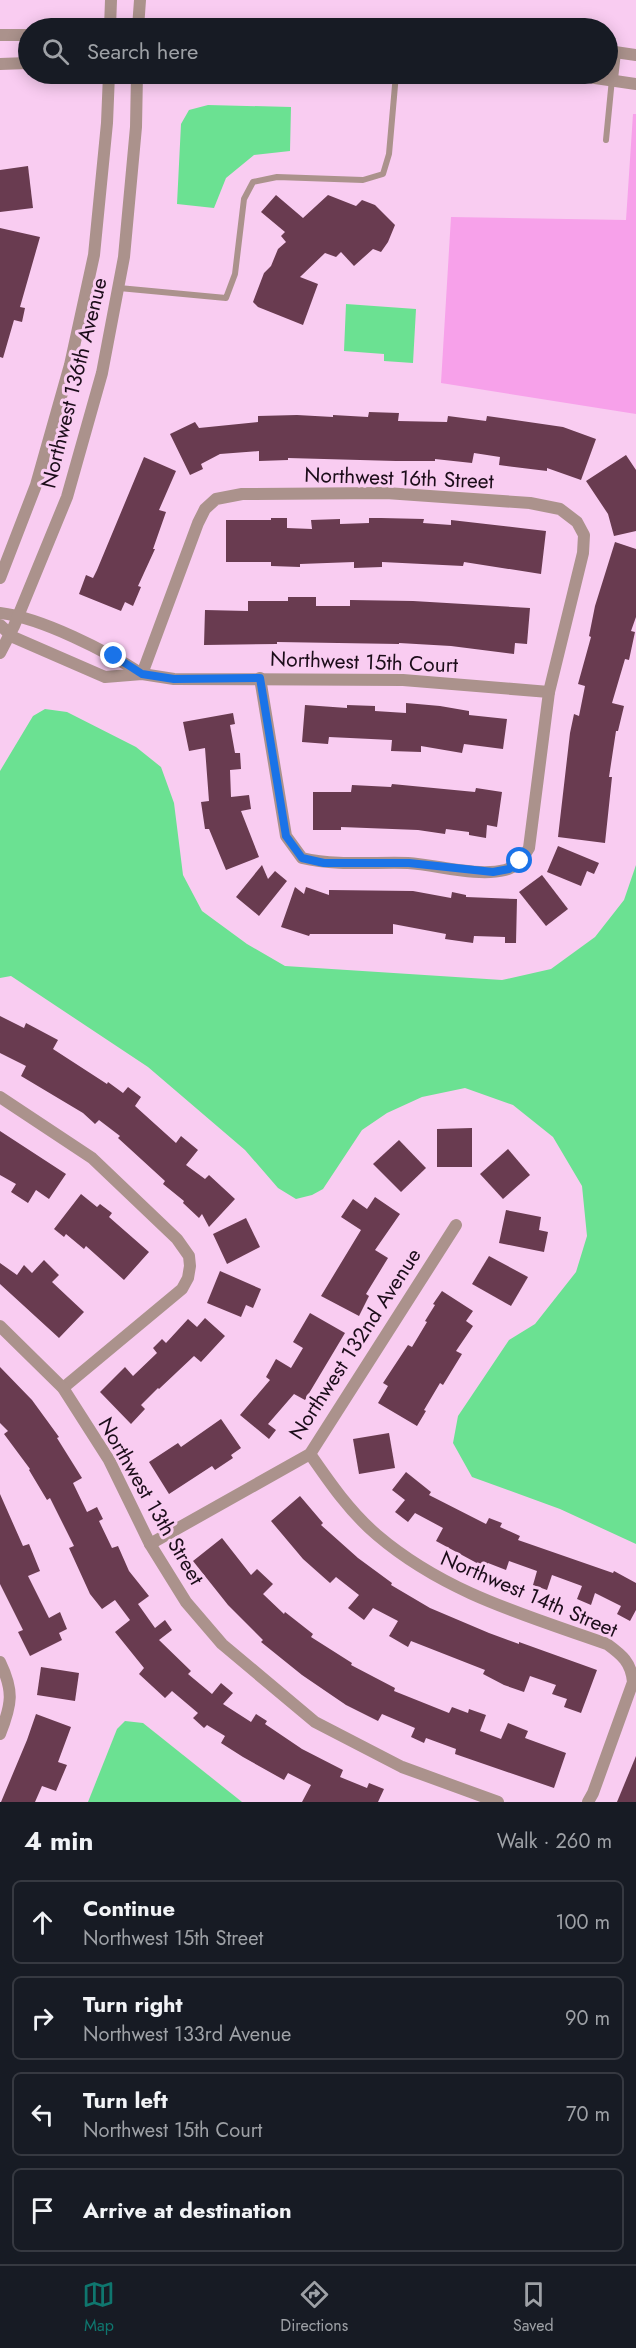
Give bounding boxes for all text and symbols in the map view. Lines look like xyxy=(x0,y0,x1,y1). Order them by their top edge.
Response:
search box xyxy=(18,18,618,84)
icon: search xyxy=(39,35,72,68)
text: Search here xyxy=(87,35,198,67)
street label: Northwest 136th Avenue xyxy=(33,274,115,492)
street label: Northwest 16th Street xyxy=(304,460,494,496)
route end xyxy=(100,642,126,668)
street label: Northwest 15th Court xyxy=(269,644,459,680)
route start xyxy=(506,847,532,873)
street label: Northwest 132nd Avenue xyxy=(282,1242,428,1446)
street label: Northwest 13th Street xyxy=(91,1412,211,1590)
street label: Northwest 14th Street xyxy=(436,1543,622,1645)
text: 4 min xyxy=(24,1822,93,1860)
text: Walk · 260 m xyxy=(497,1827,612,1856)
text: Continue xyxy=(83,1892,175,1924)
icon: ahead xyxy=(26,1906,59,1939)
text: 100 m xyxy=(555,1908,610,1937)
text: Northwest 15th Street xyxy=(83,1924,263,1953)
text: Turn right xyxy=(83,1988,183,2020)
icon: right xyxy=(26,2002,59,2035)
text: 90 m xyxy=(565,2004,610,2033)
text: Northwest 133rd Avenue xyxy=(83,2020,291,2049)
text: Turn left xyxy=(83,2084,168,2116)
icon: left xyxy=(26,2098,59,2131)
text: 70 m xyxy=(566,2100,610,2129)
text: Northwest 15th Court xyxy=(83,2116,262,2145)
icon: arrive xyxy=(26,2194,59,2227)
text: Arrive at destination xyxy=(83,2194,292,2226)
tab: Map xyxy=(82,2278,115,2337)
tab: Directions xyxy=(280,2278,348,2337)
tab: Saved xyxy=(513,2278,554,2337)

